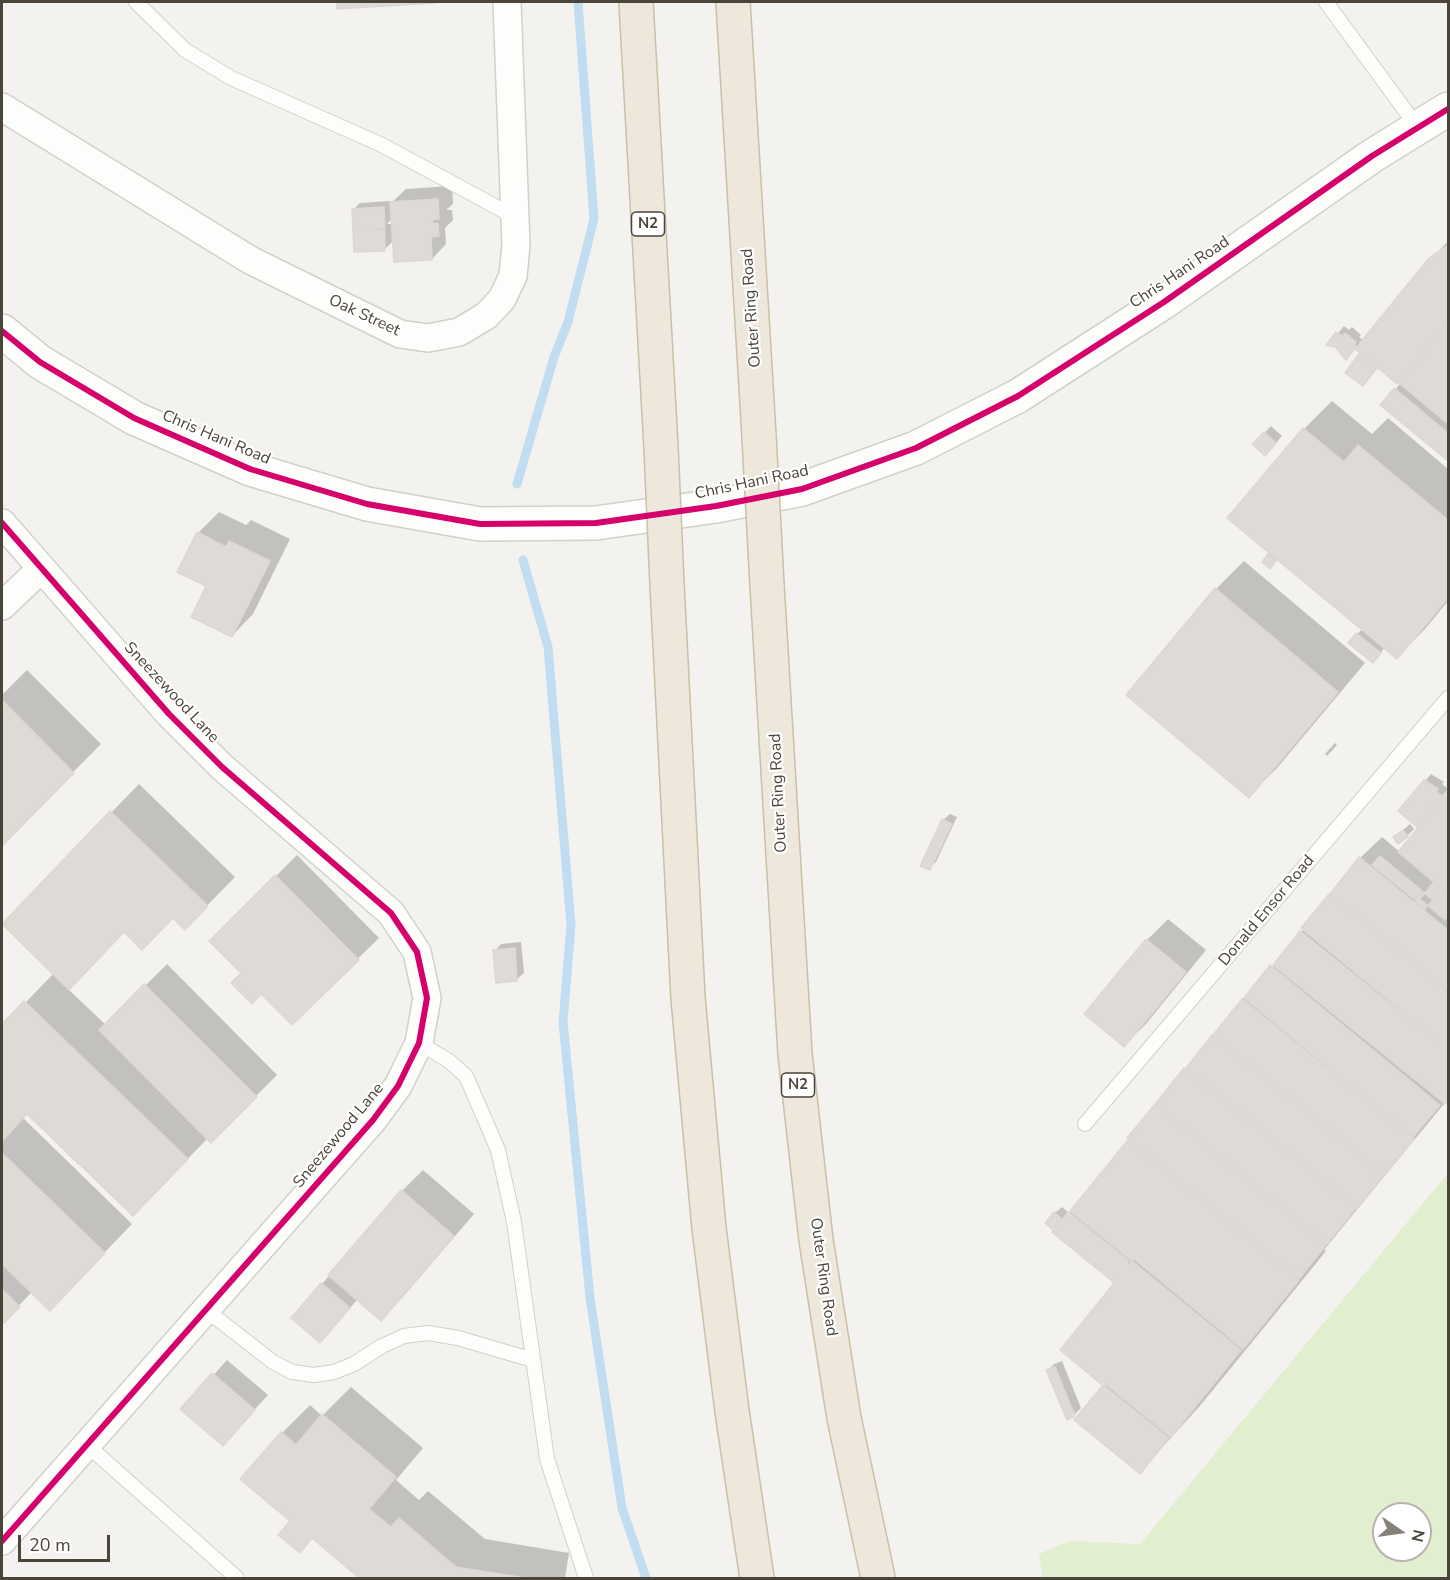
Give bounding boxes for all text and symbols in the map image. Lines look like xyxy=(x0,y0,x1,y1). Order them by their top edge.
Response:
road number: N2 xyxy=(632,212,664,236)
street label: Chris Hani Road xyxy=(1127,233,1233,313)
street label: Outer Ring Road xyxy=(738,248,766,368)
street label: Oak Street xyxy=(325,291,403,341)
street label: Chris Hani Road xyxy=(159,407,273,469)
street label: Chris Hani Road xyxy=(693,462,811,504)
street label: Sneezewood Lane xyxy=(119,639,223,747)
street label: Outer Ring Road xyxy=(766,733,792,853)
street label: Donald Ensor Road xyxy=(1215,852,1319,970)
road number: N2 xyxy=(782,1073,814,1097)
street label: Sneezewood Lane xyxy=(290,1080,388,1192)
street label: Outer Ring Road xyxy=(805,1217,841,1337)
north arrow xyxy=(1372,1502,1432,1562)
scale bar xyxy=(21,1523,112,1561)
text: N xyxy=(1406,1527,1430,1544)
text: 20 m xyxy=(29,1533,71,1557)

